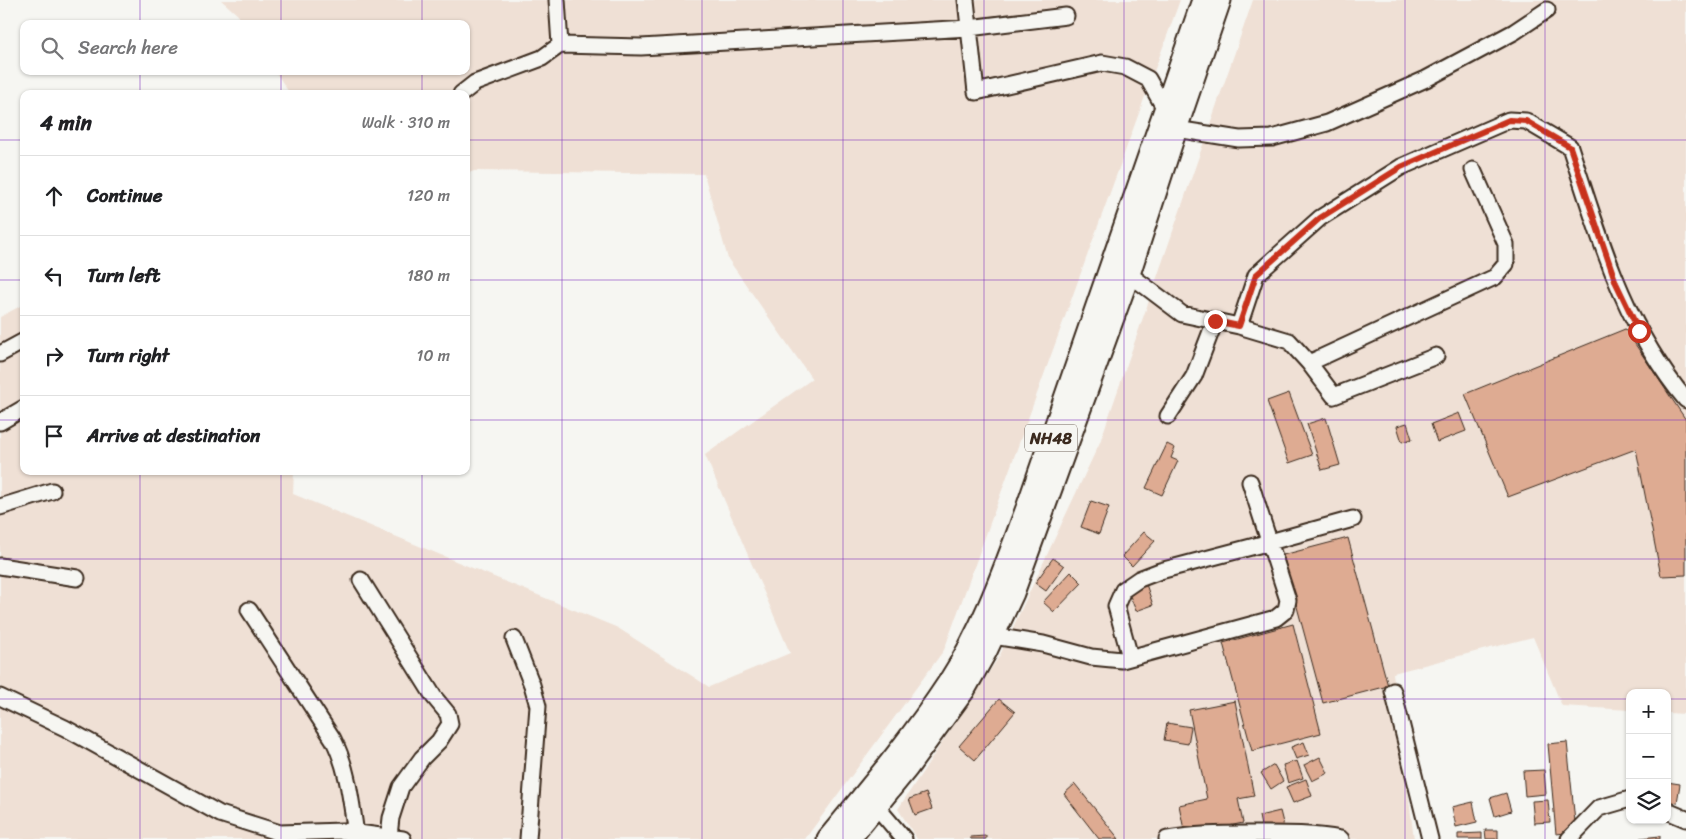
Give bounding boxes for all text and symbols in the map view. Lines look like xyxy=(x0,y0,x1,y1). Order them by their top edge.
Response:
search box xyxy=(20,20,470,75)
text: Search here xyxy=(78,31,178,64)
icon: search xyxy=(38,34,66,62)
text: 4 min xyxy=(40,104,92,142)
text: Walk · 310 m xyxy=(362,108,450,137)
text: Continue xyxy=(87,179,163,212)
text: 120 m xyxy=(407,181,450,210)
icon: ahead xyxy=(40,182,68,210)
text: Turn left xyxy=(87,259,160,292)
text: 180 m xyxy=(407,261,450,290)
icon: left xyxy=(40,262,68,290)
route end xyxy=(1204,310,1227,333)
route start xyxy=(1628,320,1651,343)
text: Turn right xyxy=(87,339,169,372)
text: 10 m xyxy=(417,341,450,370)
icon: right xyxy=(40,342,68,370)
text: Arrive at destination xyxy=(87,419,260,452)
icon: arrive xyxy=(40,422,68,450)
road number: NH48 xyxy=(1025,424,1077,452)
map controls xyxy=(1626,689,1671,824)
button: + xyxy=(1626,689,1671,734)
button: − xyxy=(1626,734,1671,779)
button: layers xyxy=(1626,779,1671,824)

